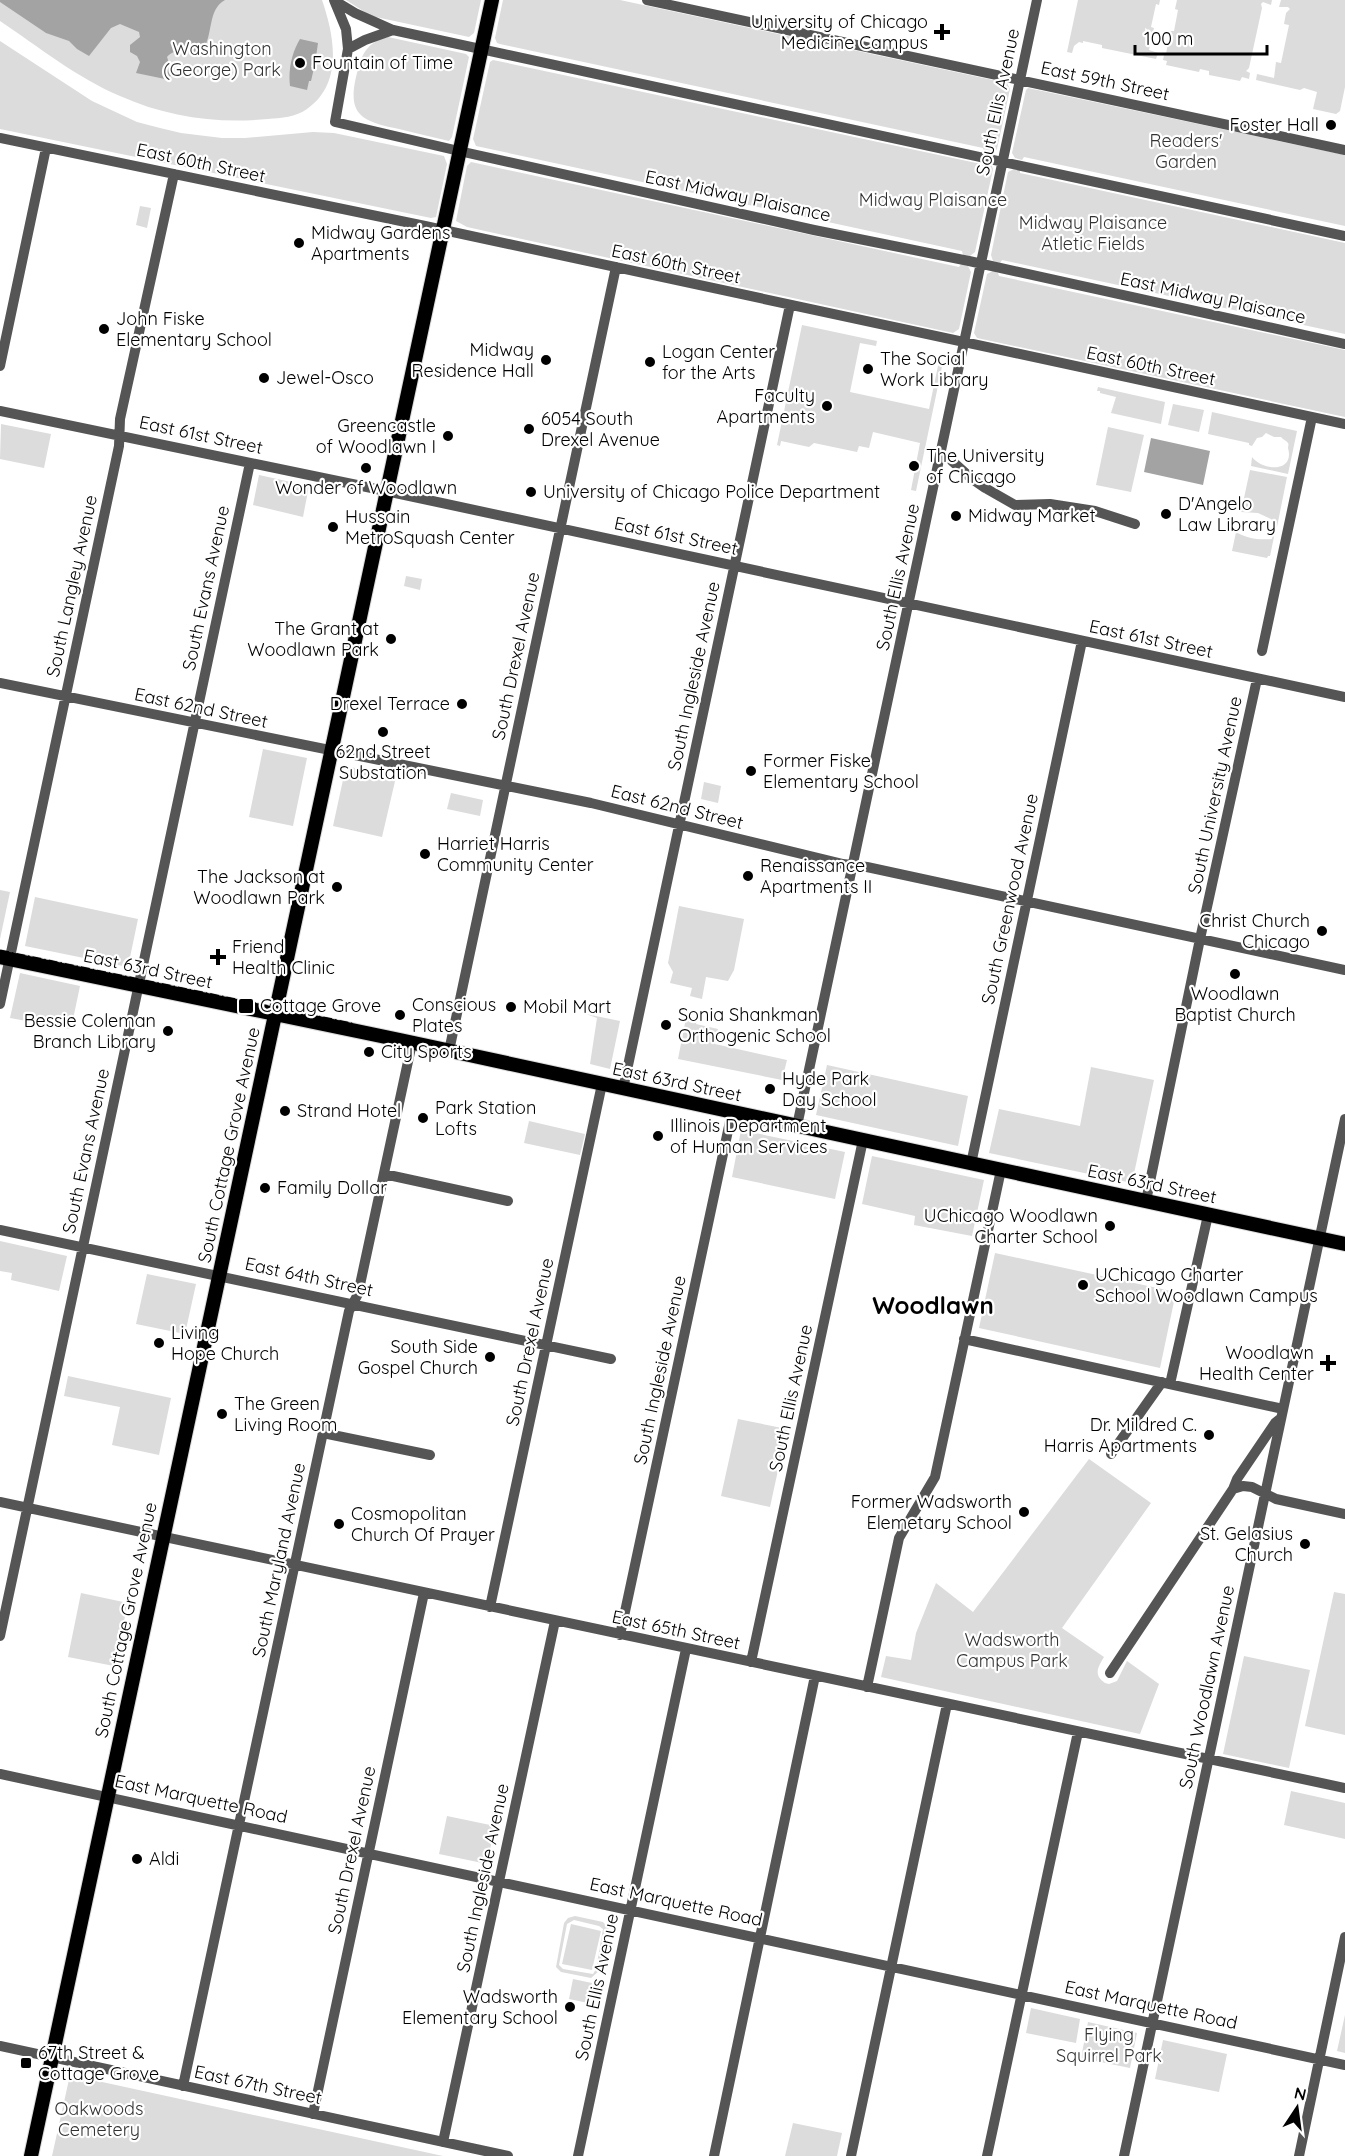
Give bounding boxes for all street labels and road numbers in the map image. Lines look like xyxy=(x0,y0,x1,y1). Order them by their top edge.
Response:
street label: South Ellis Avenue xyxy=(971,26,1024,178)
street label: East 59th Street xyxy=(1039,56,1172,105)
street label: East 60th Street xyxy=(134,138,268,187)
street label: East Midway Plaisance xyxy=(643,165,833,226)
street label: East 60th Street xyxy=(609,239,743,288)
street label: East Midway Plaisance xyxy=(1118,267,1308,328)
street label: East 60th Street xyxy=(1084,341,1218,390)
street label: East 61st Street xyxy=(137,410,265,459)
street label: South Langley Avenue xyxy=(41,493,102,679)
street label: South Ellis Avenue xyxy=(871,501,924,653)
street label: South Evans Avenue xyxy=(177,503,234,673)
street label: East 61st Street xyxy=(612,511,740,560)
street label: South Drexel Avenue xyxy=(486,570,545,742)
street label: South Ingleside Avenue xyxy=(662,579,725,772)
street label: East 61st Street xyxy=(1087,614,1215,663)
street label: East 62nd Street xyxy=(132,682,270,733)
street label: South University Avenue xyxy=(1182,694,1247,896)
street label: East 62nd Street xyxy=(609,779,746,834)
street label: South Greenwood Avenue xyxy=(976,791,1043,1006)
street label: East 63rd Street xyxy=(82,944,215,993)
street label: South Cottage Grove Avenue xyxy=(192,1025,265,1265)
street label: East 63rd Street xyxy=(611,1057,744,1106)
street label: South Evans Avenue xyxy=(57,1066,114,1236)
street label: East 63rd Street xyxy=(1086,1159,1219,1208)
street label: East 64th Street xyxy=(243,1252,375,1301)
street label: South Drexel Avenue xyxy=(500,1256,559,1428)
street label: South Ingleside Avenue xyxy=(628,1273,691,1466)
street label: South Ellis Avenue xyxy=(764,1322,817,1474)
street label: South Maryland Avenue xyxy=(247,1461,310,1659)
street label: South Cottage Grove Avenue xyxy=(89,1500,162,1740)
street label: South Woodlawn Avenue xyxy=(1174,1583,1239,1791)
street label: East 65th Street xyxy=(610,1605,742,1654)
street label: South Drexel Avenue xyxy=(322,1764,381,1936)
street label: East Marquette Road xyxy=(113,1769,290,1828)
street label: South Ingleside Avenue xyxy=(451,1781,514,1974)
street label: East Marquette Road xyxy=(588,1872,765,1931)
street label: South Ellis Avenue xyxy=(570,1911,623,2063)
street label: East Marquette Road xyxy=(1063,1975,1240,2034)
street label: East 67th Street xyxy=(192,2060,324,2109)

